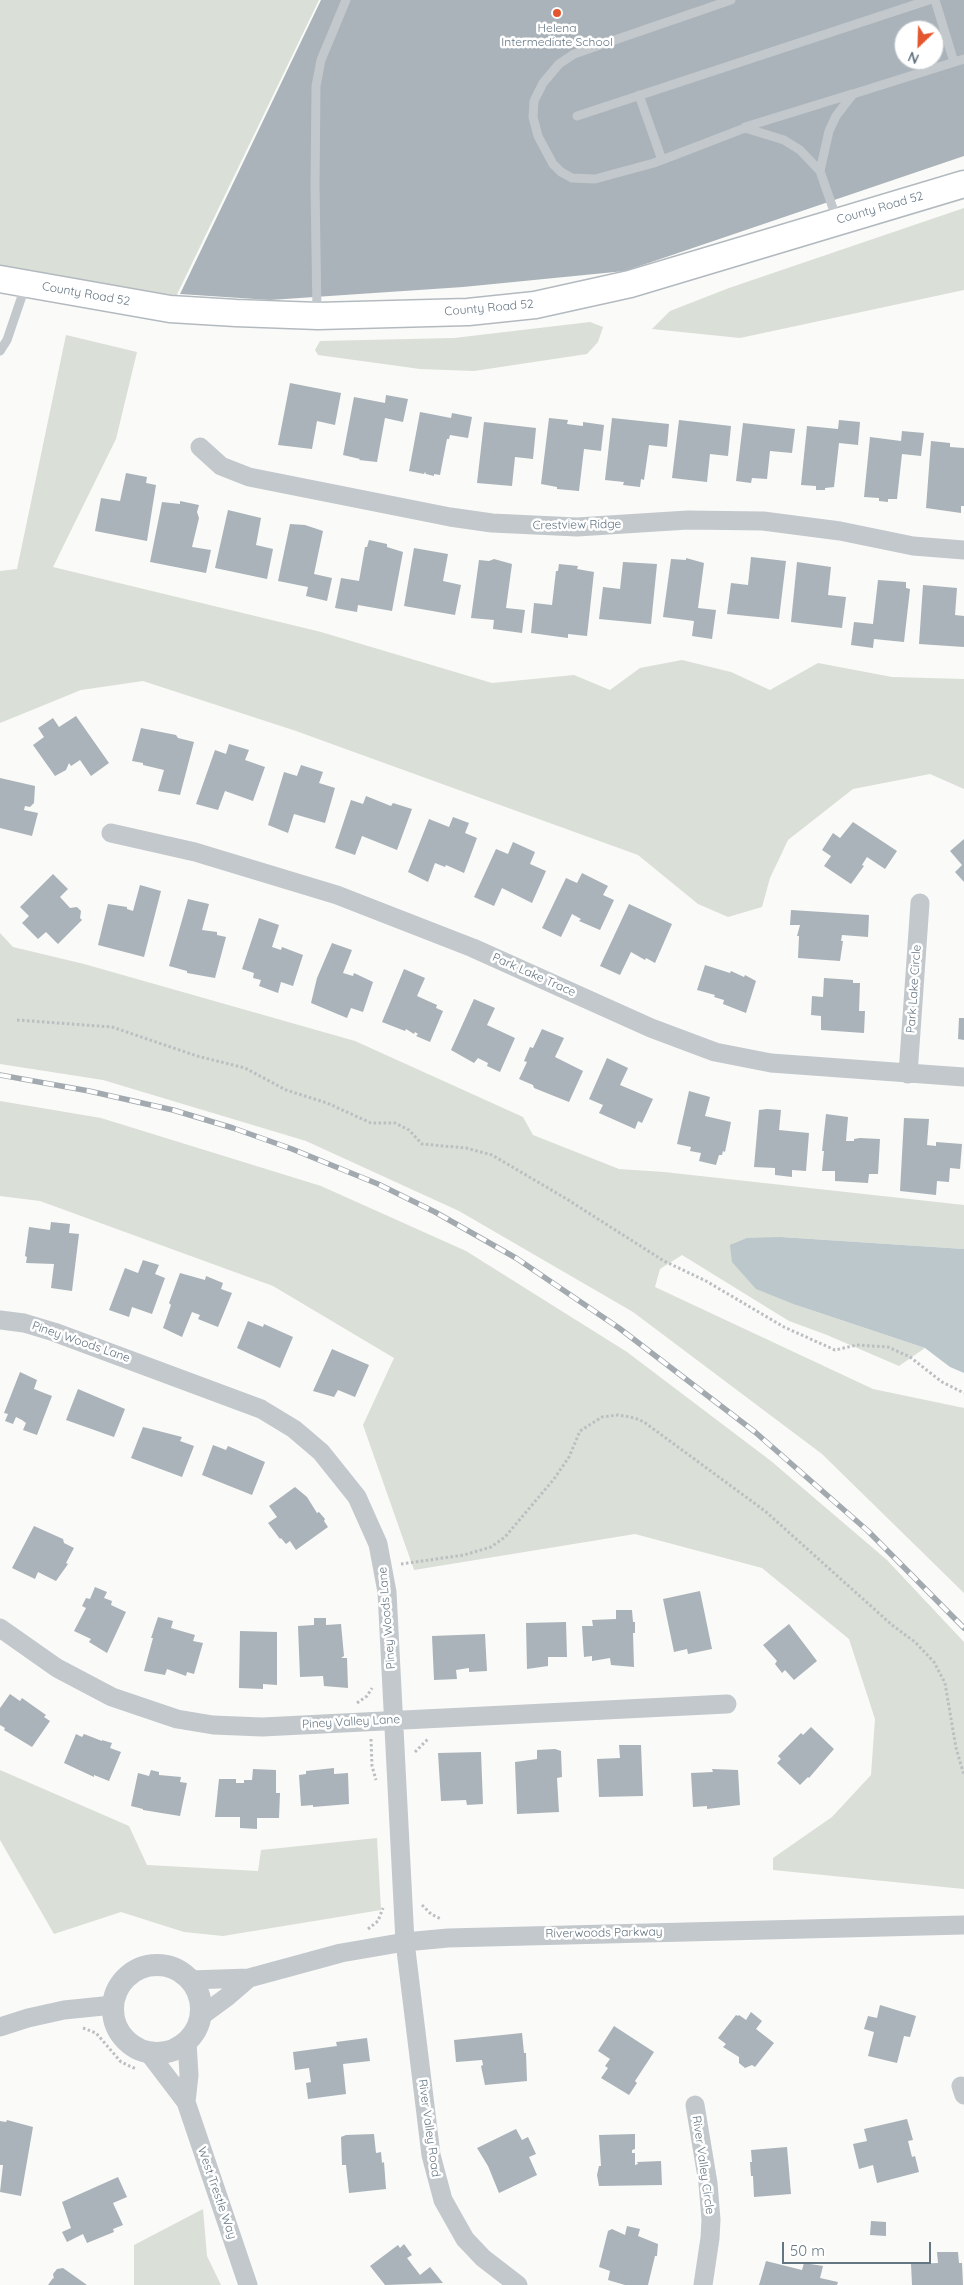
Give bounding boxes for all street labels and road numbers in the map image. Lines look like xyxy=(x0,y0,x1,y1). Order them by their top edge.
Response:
street label: County Road 52 xyxy=(835,189,925,227)
street label: County Road 52 xyxy=(41,279,131,309)
street label: County Road 52 xyxy=(444,297,534,319)
street label: Crestview Ridge xyxy=(533,517,621,533)
street label: Park Lake Circle xyxy=(904,944,924,1034)
street label: Park Lake Trace xyxy=(490,950,578,1000)
street label: Piney Woods Lane xyxy=(30,1318,132,1366)
street label: Piney Woods Lane xyxy=(375,1566,399,1670)
street label: Piney Valley Lane xyxy=(302,1712,400,1732)
street label: Riverwoods Parkway xyxy=(545,1925,663,1941)
street label: River Valley Road xyxy=(415,2078,443,2178)
street label: River Valley Circle xyxy=(689,2115,717,2215)
street label: West Trestle Way xyxy=(194,2145,240,2241)

